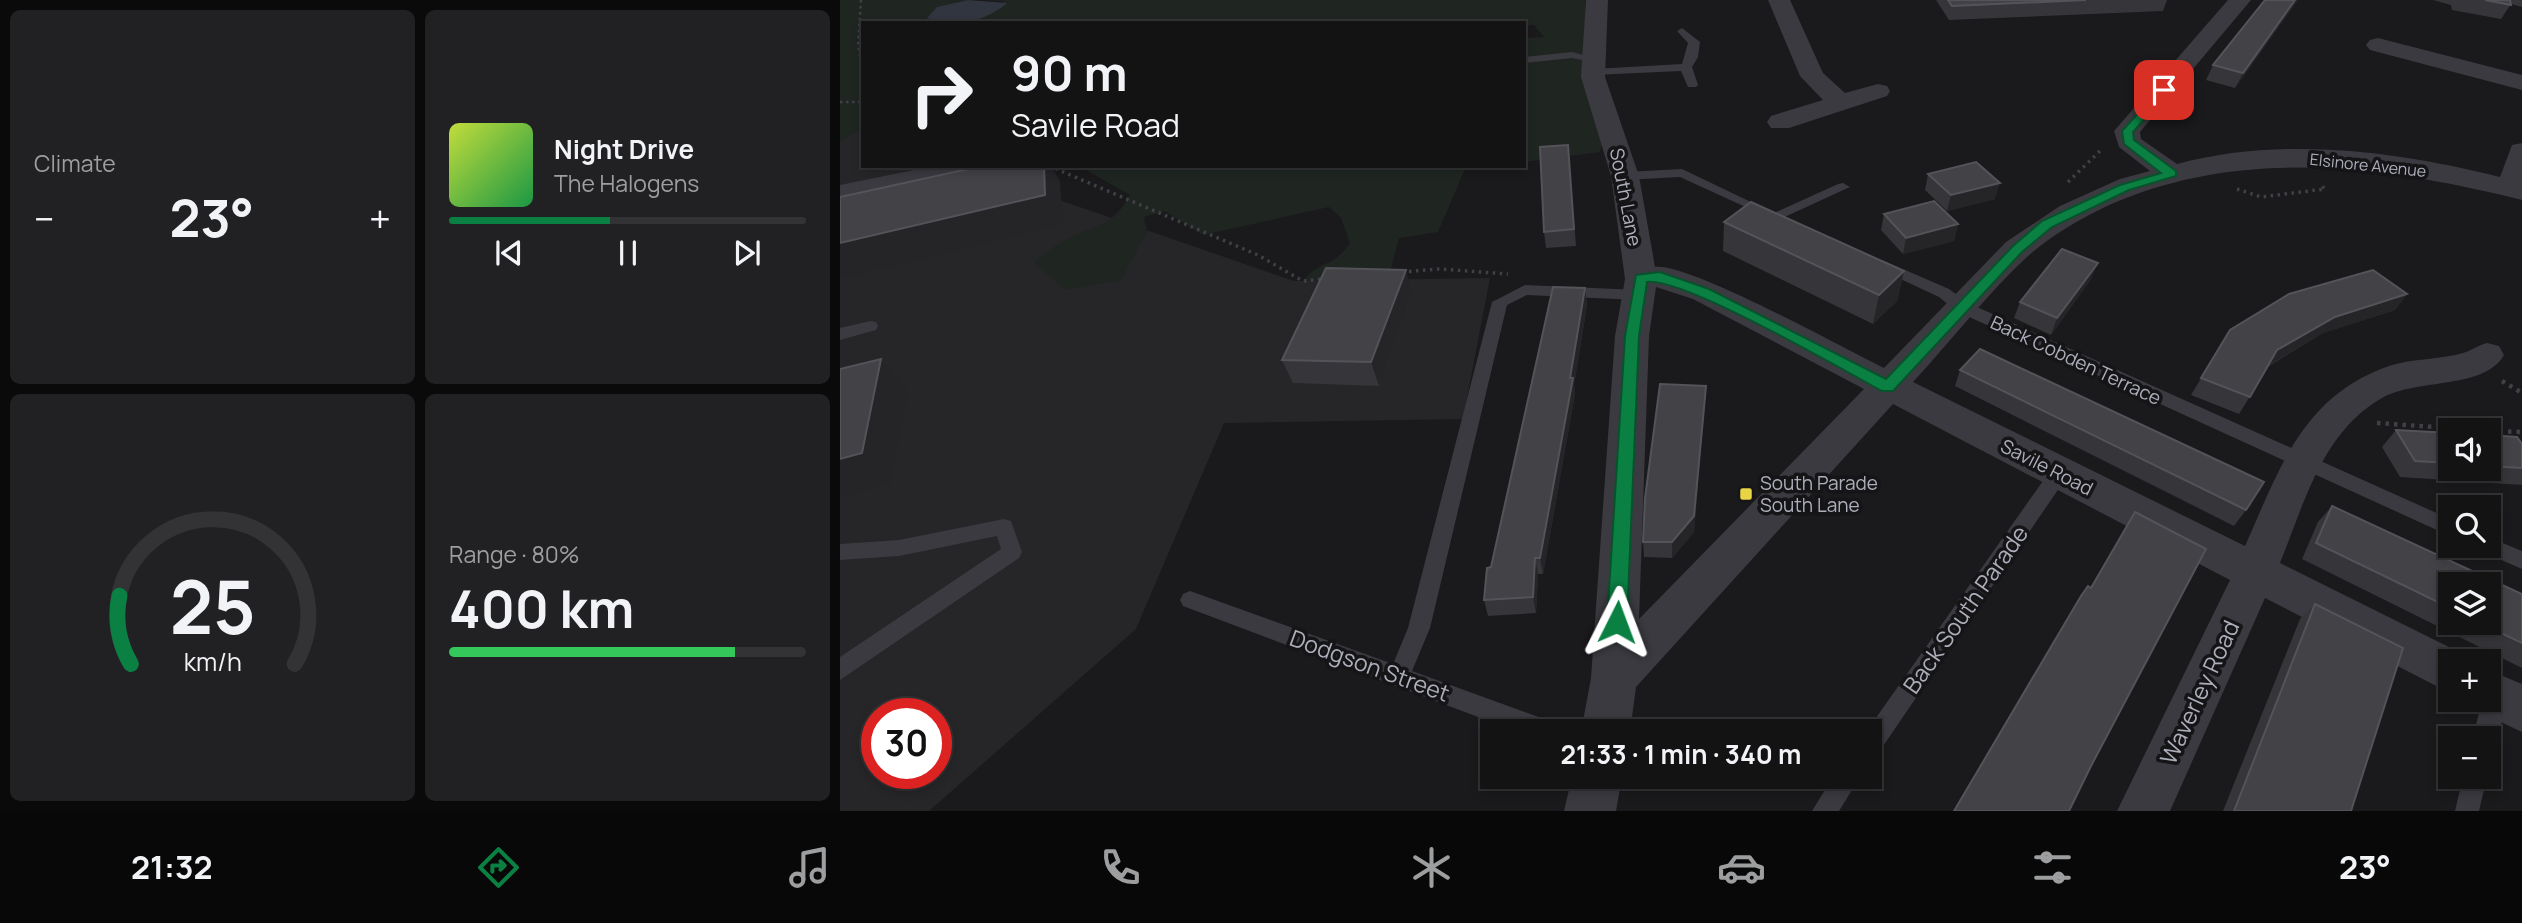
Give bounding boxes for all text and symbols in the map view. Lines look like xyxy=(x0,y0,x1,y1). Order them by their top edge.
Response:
text: 90 m xyxy=(1011,39,1128,106)
icon: right xyxy=(896,49,987,140)
pin xyxy=(2134,60,2194,120)
icon: arrive xyxy=(2145,71,2183,109)
text: Savile Road xyxy=(1011,103,1180,147)
text: Night Drive xyxy=(554,131,694,167)
street label: South Lane xyxy=(1604,146,1648,248)
text: Climate xyxy=(34,147,116,179)
street label: Elsinore Avenue xyxy=(2309,148,2427,182)
text: The Halogens xyxy=(554,167,699,199)
text: 23° xyxy=(170,182,254,253)
text: − xyxy=(34,192,55,244)
text: + xyxy=(369,192,391,244)
icon: previous xyxy=(490,234,528,272)
icon: pause xyxy=(609,234,647,272)
icon: next xyxy=(728,234,766,272)
street label: Back Cobden Terrace xyxy=(1987,309,2165,411)
map controls xyxy=(2438,418,2501,789)
button: sound xyxy=(2438,418,2501,481)
street label: Savile Road xyxy=(1996,433,2098,501)
place label: South Parade South Lane xyxy=(1760,470,1878,518)
marker: South Parade South Lane xyxy=(1738,486,1754,502)
button: search xyxy=(2438,495,2501,558)
street label: Back South Parade xyxy=(1895,519,2035,699)
text: Range · 80% xyxy=(449,538,580,570)
text: 25 xyxy=(169,556,256,656)
button: layers xyxy=(2438,572,2501,635)
text: 400 km xyxy=(449,573,634,644)
position arrow xyxy=(1580,585,1654,659)
street label: Waverley Road xyxy=(2152,615,2246,769)
street label: Dodgson Street xyxy=(1286,621,1454,709)
text: km/h xyxy=(183,643,242,678)
button: + xyxy=(2438,649,2501,712)
speed limit sign: 30 xyxy=(861,698,952,789)
button: − xyxy=(2438,726,2501,789)
text: 21:33 · 1 min · 340 m xyxy=(1561,736,1801,772)
icon: directions xyxy=(474,843,523,892)
icon: music xyxy=(785,843,834,892)
icon: phone xyxy=(1096,843,1145,892)
icon: climate xyxy=(1407,843,1456,892)
icon: car xyxy=(1717,843,1766,892)
icon: filters xyxy=(2028,843,2077,892)
text: 21:32 xyxy=(131,845,213,889)
text: 23° xyxy=(2339,845,2391,889)

